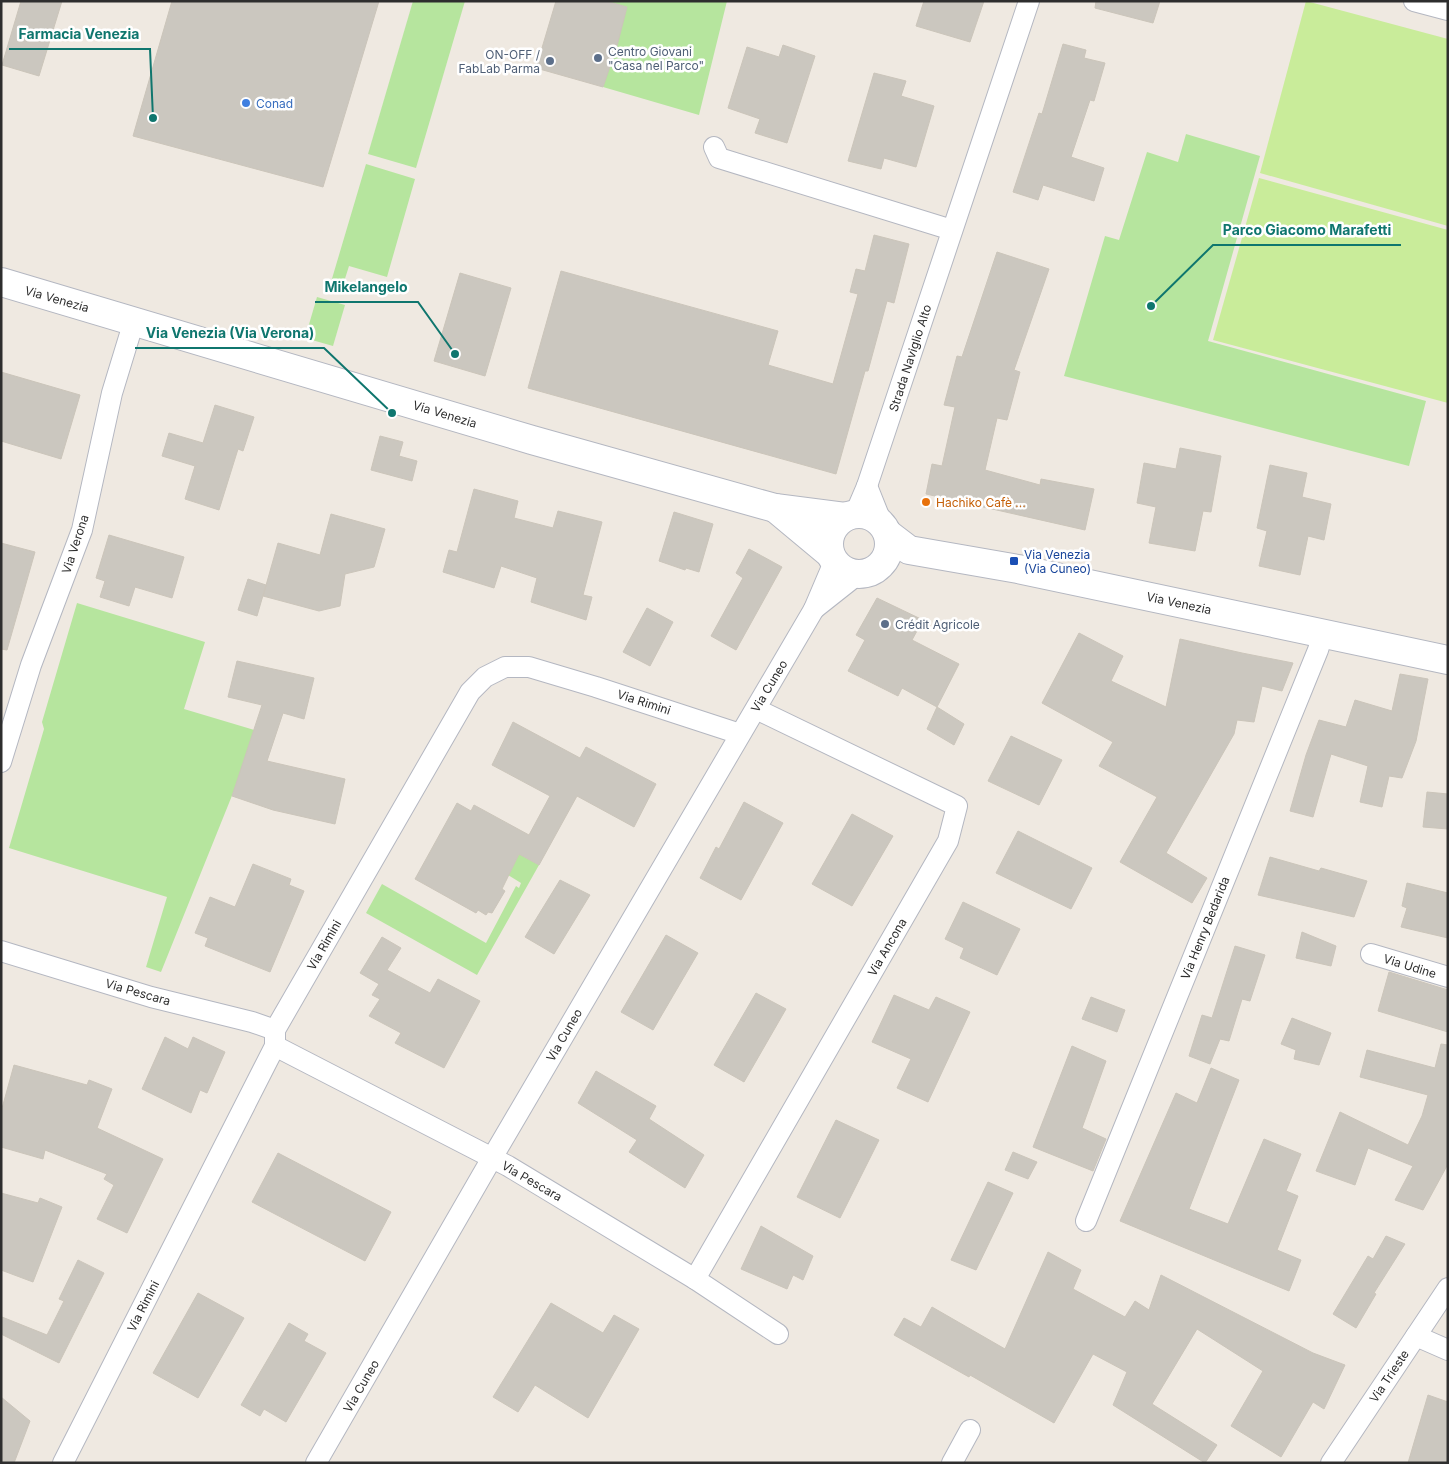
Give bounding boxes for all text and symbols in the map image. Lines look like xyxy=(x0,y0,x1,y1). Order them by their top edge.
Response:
callout: Farmacia Venezia xyxy=(9,20,150,49)
text: Farmacia Venezia xyxy=(19,25,139,42)
place label: Centro Giovani "Casa nel Parco" xyxy=(608,44,704,73)
place label: ON-OFF / FabLab Parma xyxy=(459,47,541,76)
marker: Centro Giovani "Casa nel Parco" xyxy=(592,52,604,64)
marker: ON-OFF / FabLab Parma xyxy=(544,55,556,67)
place label: Conad xyxy=(256,96,293,111)
marker: Conad xyxy=(240,97,252,109)
callout: Parco Giacomo Marafetti xyxy=(1213,216,1401,245)
text: Parco Giacomo Marafetti xyxy=(1223,221,1391,238)
callout: Mikelangelo xyxy=(315,273,418,302)
text: Mikelangelo xyxy=(324,278,408,295)
street label: Via Venezia xyxy=(23,283,91,315)
street label: Strada Naviglio Alto xyxy=(886,303,934,413)
callout: Via Venezia (Via Verona) xyxy=(135,319,324,348)
text: Via Venezia (Via Verona) xyxy=(146,324,314,341)
street label: Via Venezia xyxy=(411,397,479,431)
place label: Hachiko Cafè ... xyxy=(936,495,1026,510)
marker: Hachiko Cafè ... xyxy=(920,496,932,508)
street label: Via Verona xyxy=(58,513,92,575)
place label: Via Venezia (Via Cuneo) xyxy=(1024,547,1091,576)
marker: Via Venezia (Via Cuneo) xyxy=(1008,555,1020,567)
street label: Via Venezia xyxy=(1145,589,1213,617)
place label: Crédit Agricole xyxy=(895,617,980,632)
marker: Crédit Agricole xyxy=(879,618,891,630)
street label: Via Cuneo xyxy=(748,657,790,715)
street label: Via Rimini xyxy=(615,686,673,718)
street label: Via Henry Bedarida xyxy=(1177,874,1233,982)
street label: Via Ancona xyxy=(864,915,910,979)
street label: Via Rimini xyxy=(304,917,344,973)
street label: Via Udine xyxy=(1382,951,1438,981)
street label: Via Pescara xyxy=(104,976,172,1008)
street label: Via Cuneo xyxy=(543,1006,585,1064)
street label: Via Pescara xyxy=(499,1158,565,1204)
street label: Via Rimini xyxy=(124,1278,162,1334)
street label: Via Trieste xyxy=(1366,1347,1412,1405)
street label: Via Cuneo xyxy=(340,1357,382,1415)

